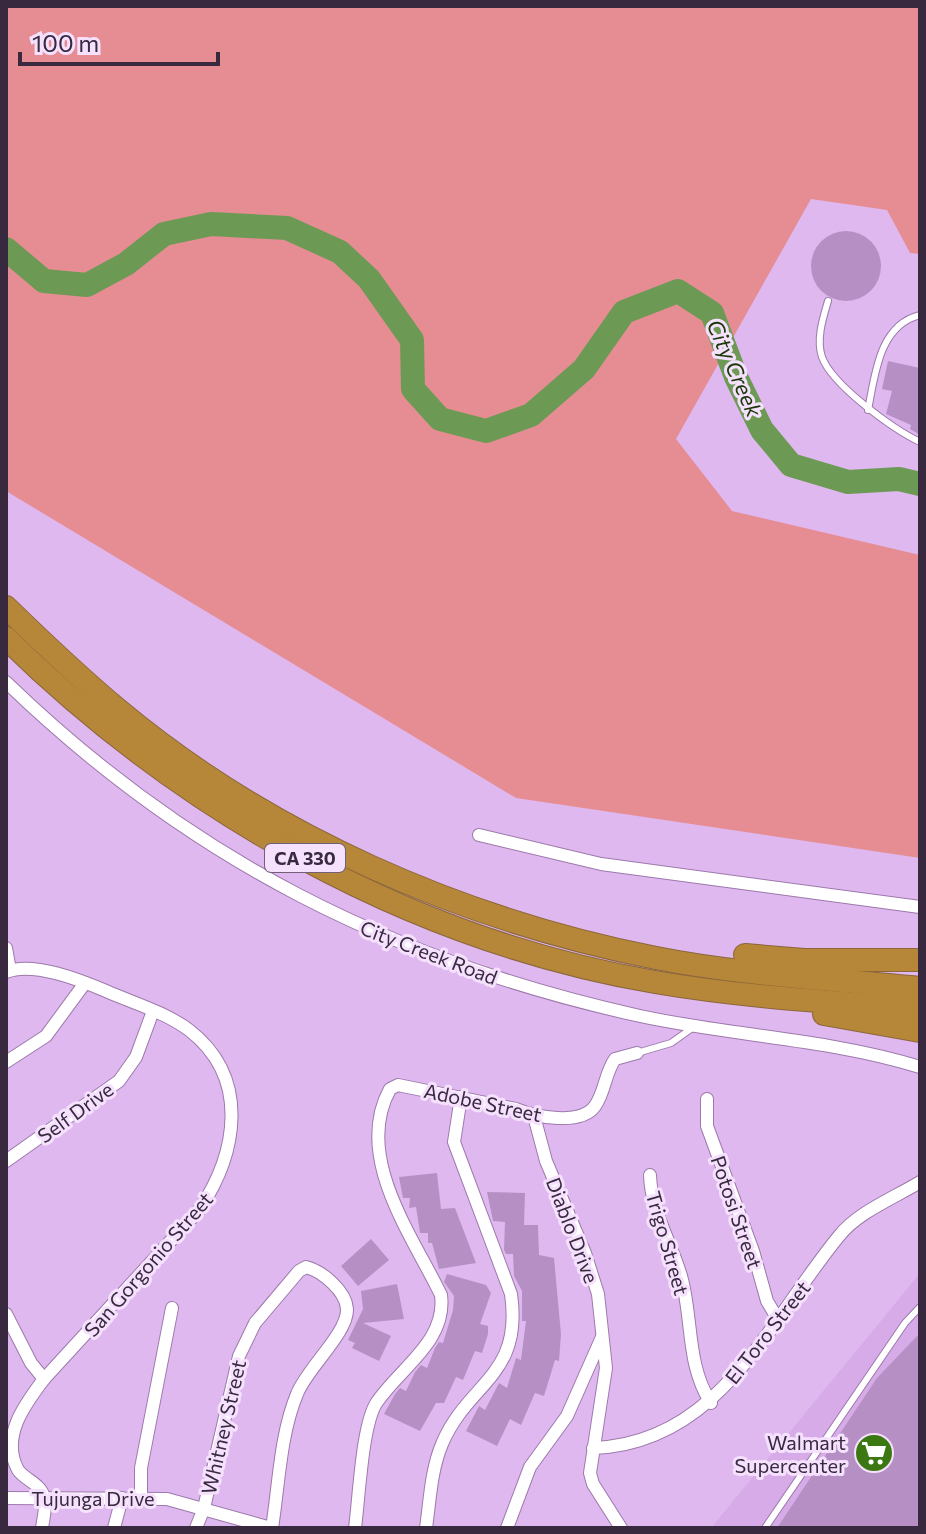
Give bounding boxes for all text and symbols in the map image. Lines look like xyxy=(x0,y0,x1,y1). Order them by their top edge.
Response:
scale bar xyxy=(20,16,218,66)
text: 100 m xyxy=(32,28,99,57)
water label: City Creek xyxy=(702,315,769,422)
road number: CA 330 xyxy=(265,844,345,872)
street label: City Creek Road xyxy=(357,915,501,989)
street label: Self Drive xyxy=(33,1077,117,1147)
street label: Adobe Street xyxy=(422,1078,544,1126)
street label: Potosi Street xyxy=(706,1152,768,1272)
street label: Diablo Drive xyxy=(542,1174,604,1286)
street label: San Gorgonio Street xyxy=(79,1187,217,1341)
street label: Trigo Street xyxy=(642,1188,694,1298)
street label: El Toro Street xyxy=(719,1276,815,1388)
street label: Whitney Street xyxy=(196,1357,250,1497)
place label: Walmart Supercenter xyxy=(735,1430,846,1477)
supermarket icon: Walmart Supercenter xyxy=(853,1432,895,1474)
street label: Tujunga Drive xyxy=(31,1486,155,1510)

